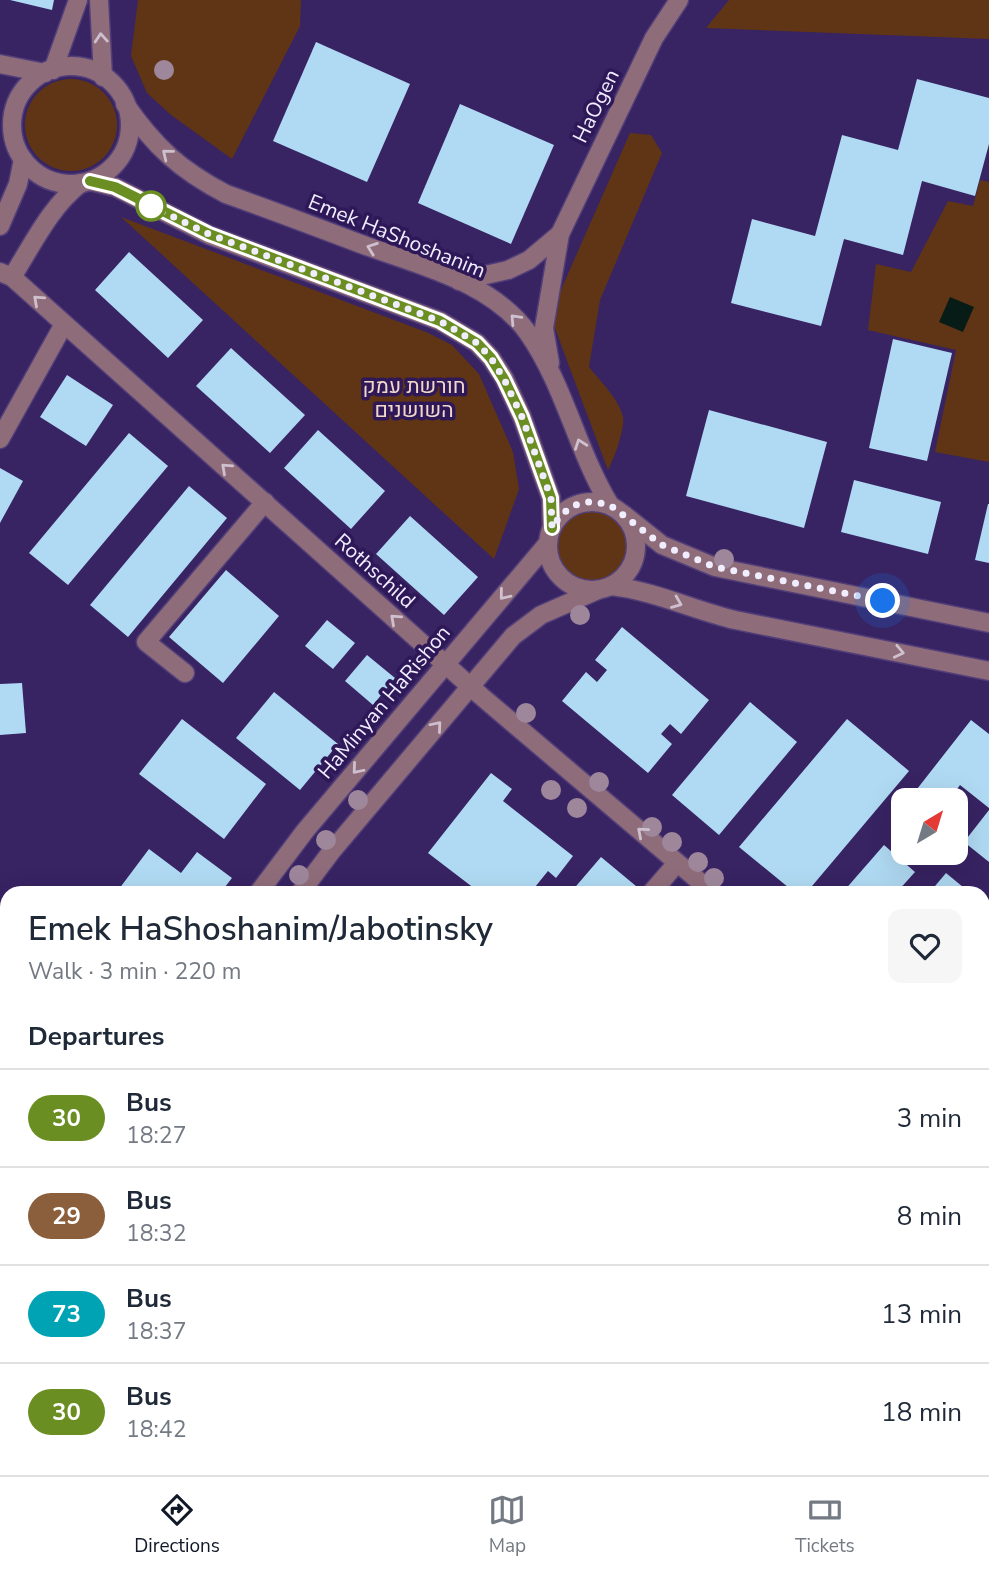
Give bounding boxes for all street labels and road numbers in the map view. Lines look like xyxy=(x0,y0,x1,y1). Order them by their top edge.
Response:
street label: HaOgen xyxy=(566,65,626,147)
street label: Emek HaShoshanim xyxy=(304,188,490,284)
street label: Rothschild xyxy=(329,527,421,615)
street label: HaMinyan HaRishon xyxy=(311,619,457,785)

